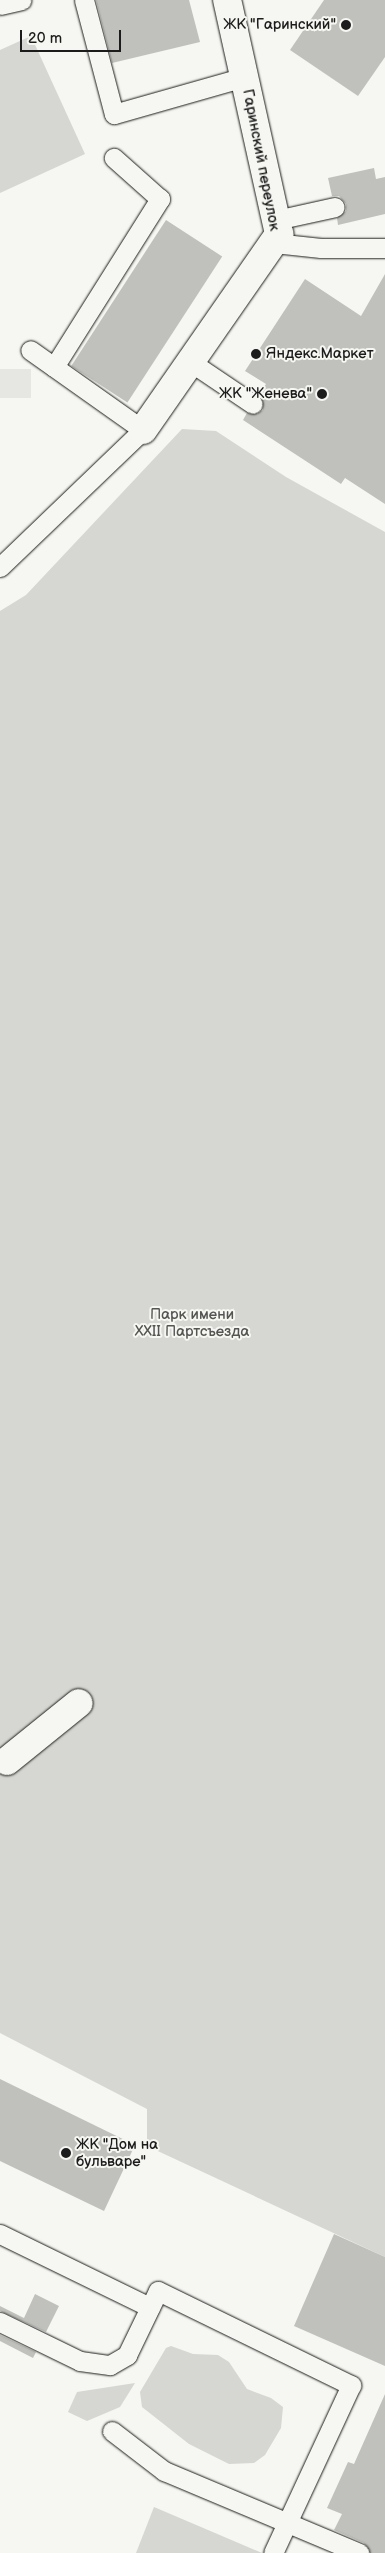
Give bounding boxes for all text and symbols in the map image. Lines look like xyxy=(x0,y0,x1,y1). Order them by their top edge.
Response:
place label: ЖК "Гаринский" xyxy=(223,16,336,34)
marker: ЖК "Гаринский" xyxy=(340,19,352,31)
scale bar xyxy=(22,20,124,52)
text: 20 m xyxy=(28,29,62,48)
street label: Гаринский переулок xyxy=(238,88,284,232)
place label: Яндекс.Маркет xyxy=(266,345,374,363)
marker: Яндекс.Маркет xyxy=(250,348,262,360)
place label: ЖК "Женева" xyxy=(219,385,312,403)
marker: ЖК "Женева" xyxy=(316,388,328,400)
park label: Парк имени XXII Партсъезда xyxy=(135,1305,249,1340)
place label: ЖК "Дом на бульваре" xyxy=(76,2135,158,2170)
marker: ЖК "Дом на бульваре" xyxy=(60,2147,72,2159)

